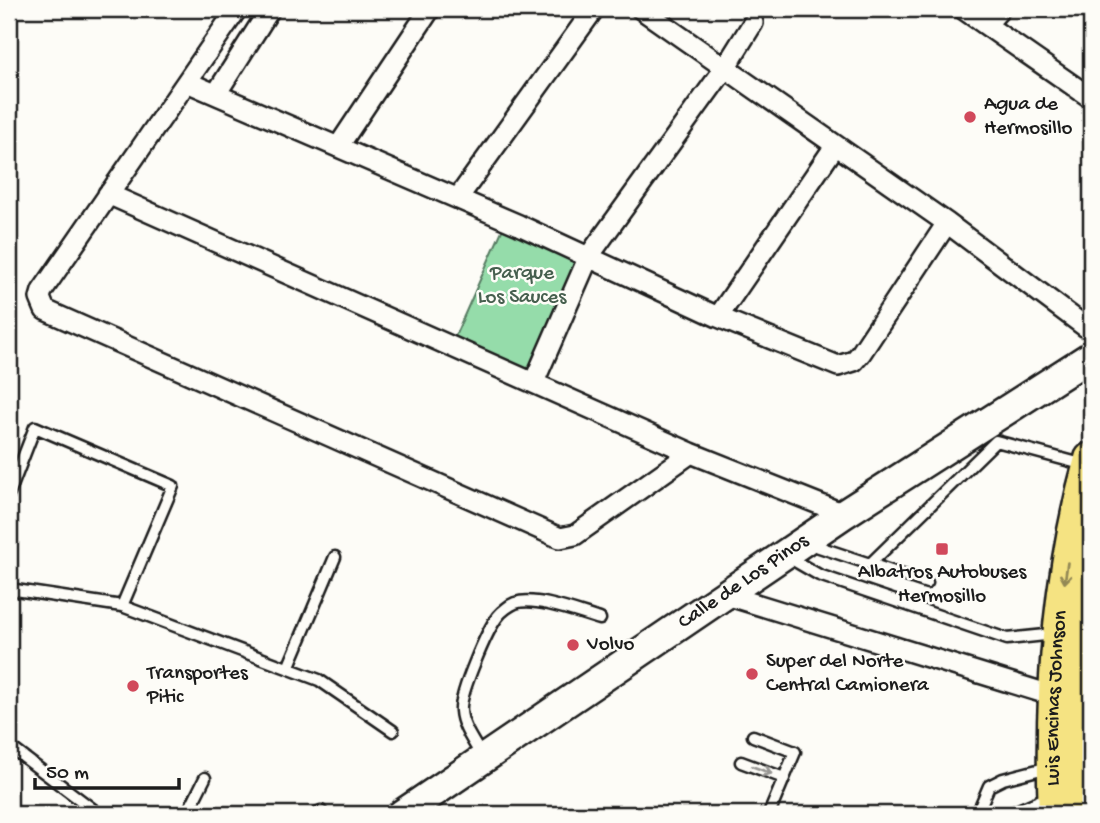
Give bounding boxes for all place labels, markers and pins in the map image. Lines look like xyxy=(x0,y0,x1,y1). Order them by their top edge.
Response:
place label: Agua de Hermosillo xyxy=(984,93,1073,142)
marker: Agua de Hermosillo xyxy=(962,109,978,125)
marker: Albatros Autobuses Hermosillo xyxy=(934,541,950,557)
place label: Albatros Autobuses Hermosillo xyxy=(858,561,1027,610)
place label: Volvo xyxy=(586,633,634,658)
marker: Volvo xyxy=(565,637,581,653)
place label: Super del Norte Central Camionera xyxy=(766,650,930,699)
place label: Transportes Pitic xyxy=(146,662,249,711)
marker: Super del Norte Central Camionera xyxy=(744,666,760,682)
marker: Transportes Pitic xyxy=(125,678,141,694)

